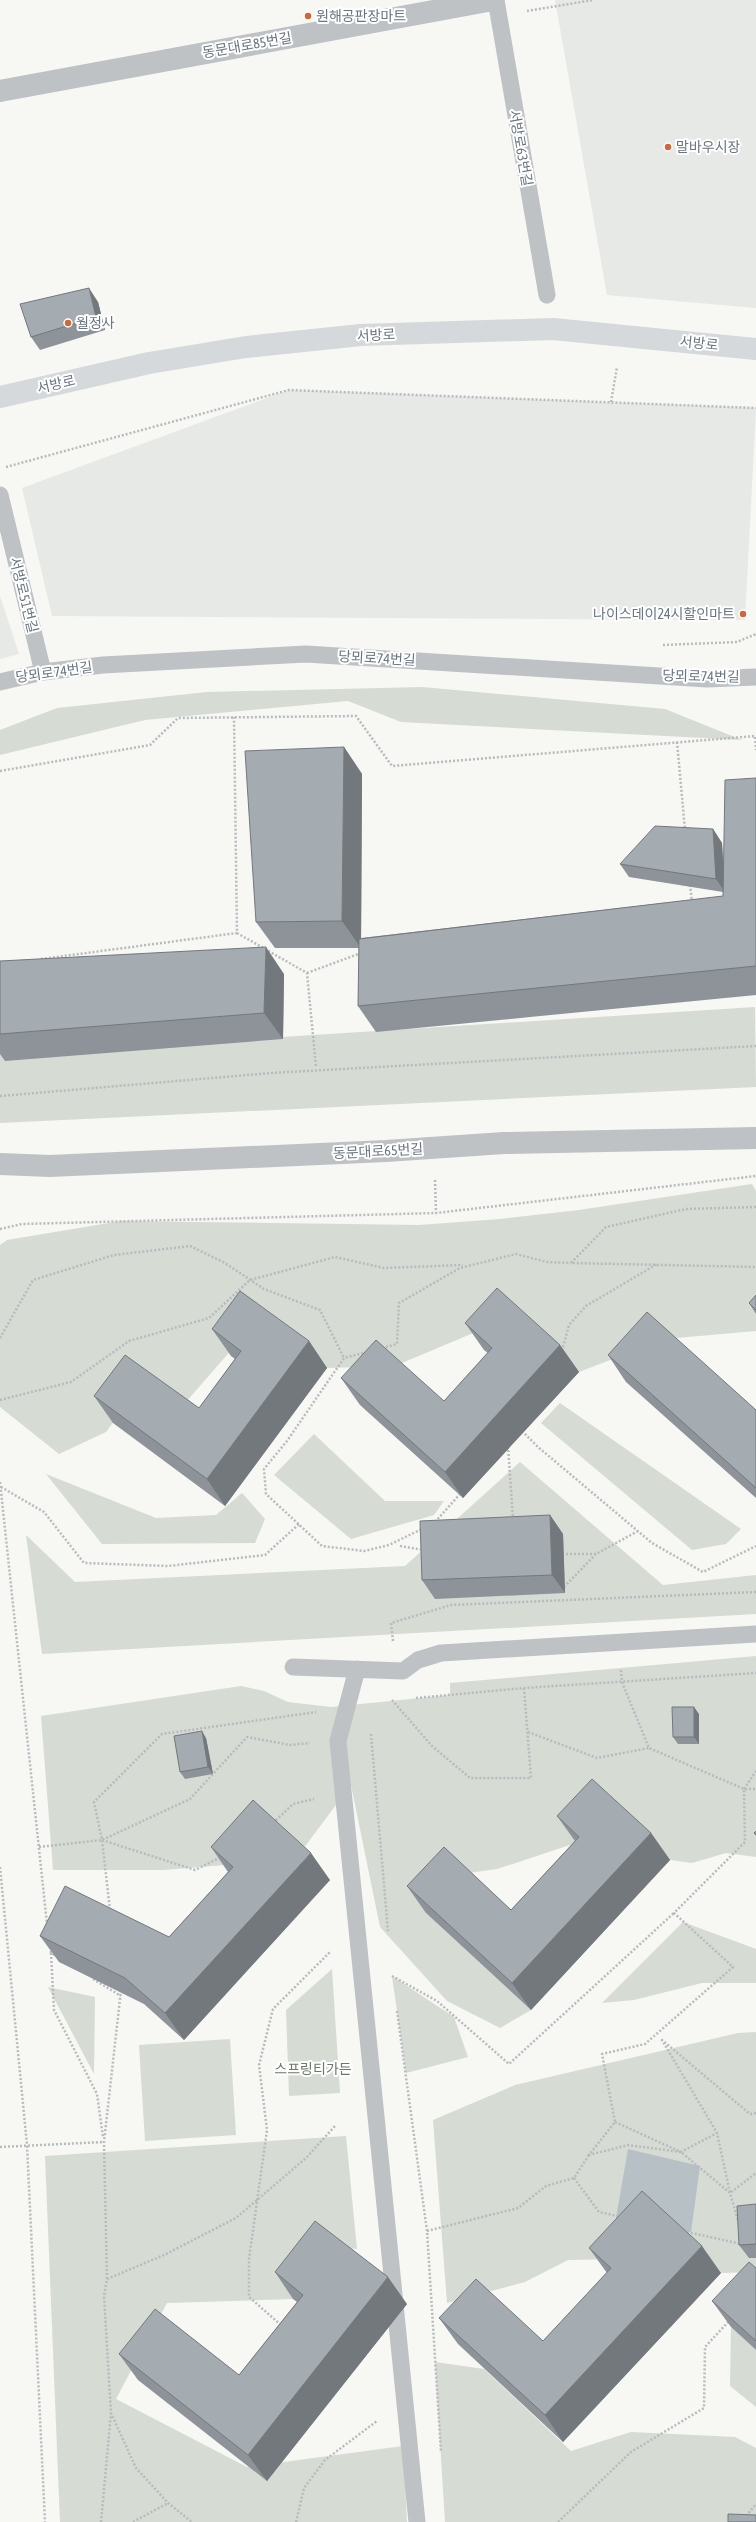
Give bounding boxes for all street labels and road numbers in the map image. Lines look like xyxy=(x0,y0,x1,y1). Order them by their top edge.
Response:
street label: 동문대로85번길 xyxy=(201,29,293,61)
street label: 서방로63번길 xyxy=(506,108,536,188)
street label: 서방로 xyxy=(356,326,396,344)
street label: 서방로 xyxy=(679,333,719,353)
street label: 서방로 xyxy=(35,372,77,396)
street label: 서방로51번길 xyxy=(7,555,41,635)
street label: 당뫼로74번길 xyxy=(338,648,416,668)
street label: 당뫼로74번길 xyxy=(14,659,94,685)
street label: 당뫼로74번길 xyxy=(662,667,740,685)
street label: 동문대로65번길 xyxy=(332,1141,424,1161)

